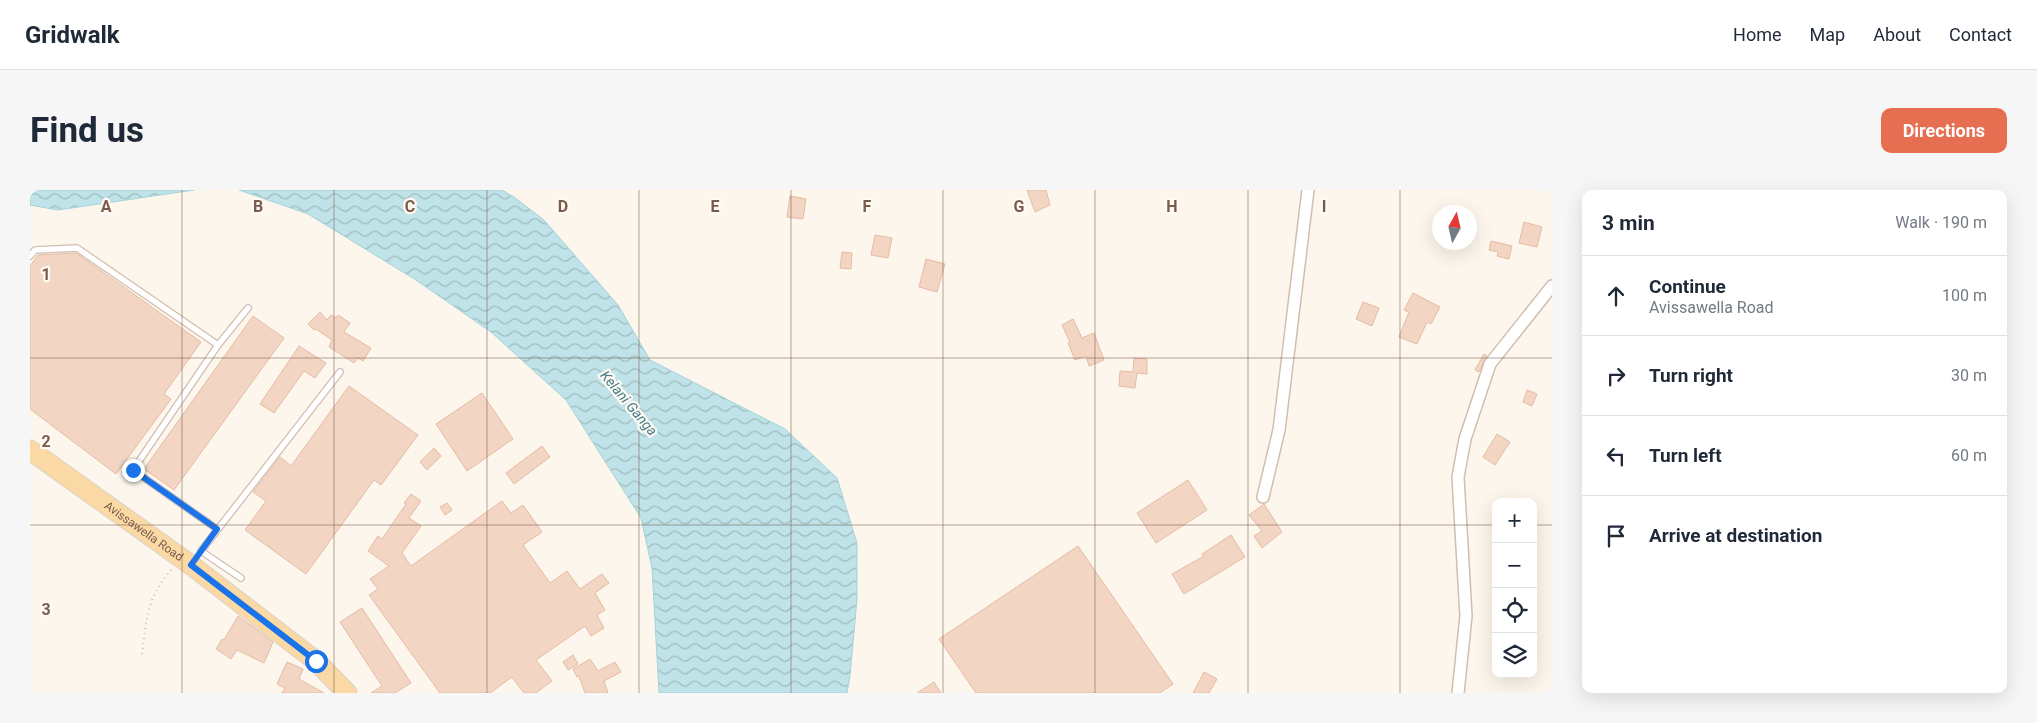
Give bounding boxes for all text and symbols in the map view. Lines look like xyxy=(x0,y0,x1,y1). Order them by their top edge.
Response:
text: Gridwalk xyxy=(25,21,120,49)
text: Home xyxy=(1733,24,1782,45)
text: Map xyxy=(1810,24,1845,45)
text: About xyxy=(1873,24,1921,45)
text: Contact xyxy=(1949,24,2012,45)
button: Directions xyxy=(1881,108,2007,153)
text: Find us xyxy=(30,110,144,151)
text: A xyxy=(101,197,112,216)
text: B xyxy=(253,197,263,216)
text: C xyxy=(405,197,415,216)
text: D xyxy=(558,197,568,216)
text: E xyxy=(711,197,720,216)
text: F xyxy=(863,197,872,216)
text: G xyxy=(1014,197,1025,216)
text: H xyxy=(1166,197,1178,216)
text: I xyxy=(1322,197,1326,216)
north arrow xyxy=(1432,205,1477,250)
text: 3 min xyxy=(1602,211,1655,235)
text: Walk · 190 m xyxy=(1895,213,1987,232)
text: 1 xyxy=(41,265,51,284)
text: Continue xyxy=(1649,275,1726,298)
icon: ahead xyxy=(1602,282,1630,310)
text: 100 m xyxy=(1942,286,1987,305)
text: Avissawella Road xyxy=(1649,298,1774,317)
icon: right xyxy=(1602,362,1630,390)
text: Turn right xyxy=(1649,364,1733,387)
text: 30 m xyxy=(1951,366,1987,385)
water label: Kelani Ganga xyxy=(597,367,661,439)
text: 2 xyxy=(41,432,51,451)
icon: left xyxy=(1602,442,1630,470)
text: Turn left xyxy=(1649,444,1722,467)
text: 60 m xyxy=(1951,446,1987,465)
route end xyxy=(122,459,145,482)
street label: Avissawella Road xyxy=(102,498,186,564)
map controls xyxy=(1492,498,1537,678)
button: + xyxy=(1492,498,1537,543)
icon: arrive xyxy=(1602,522,1630,550)
text: Arrive at destination xyxy=(1649,524,1822,547)
button: − xyxy=(1492,543,1537,588)
button: locate xyxy=(1492,588,1537,633)
text: 3 xyxy=(41,600,51,619)
button: layers xyxy=(1492,633,1537,678)
route start xyxy=(305,650,328,673)

